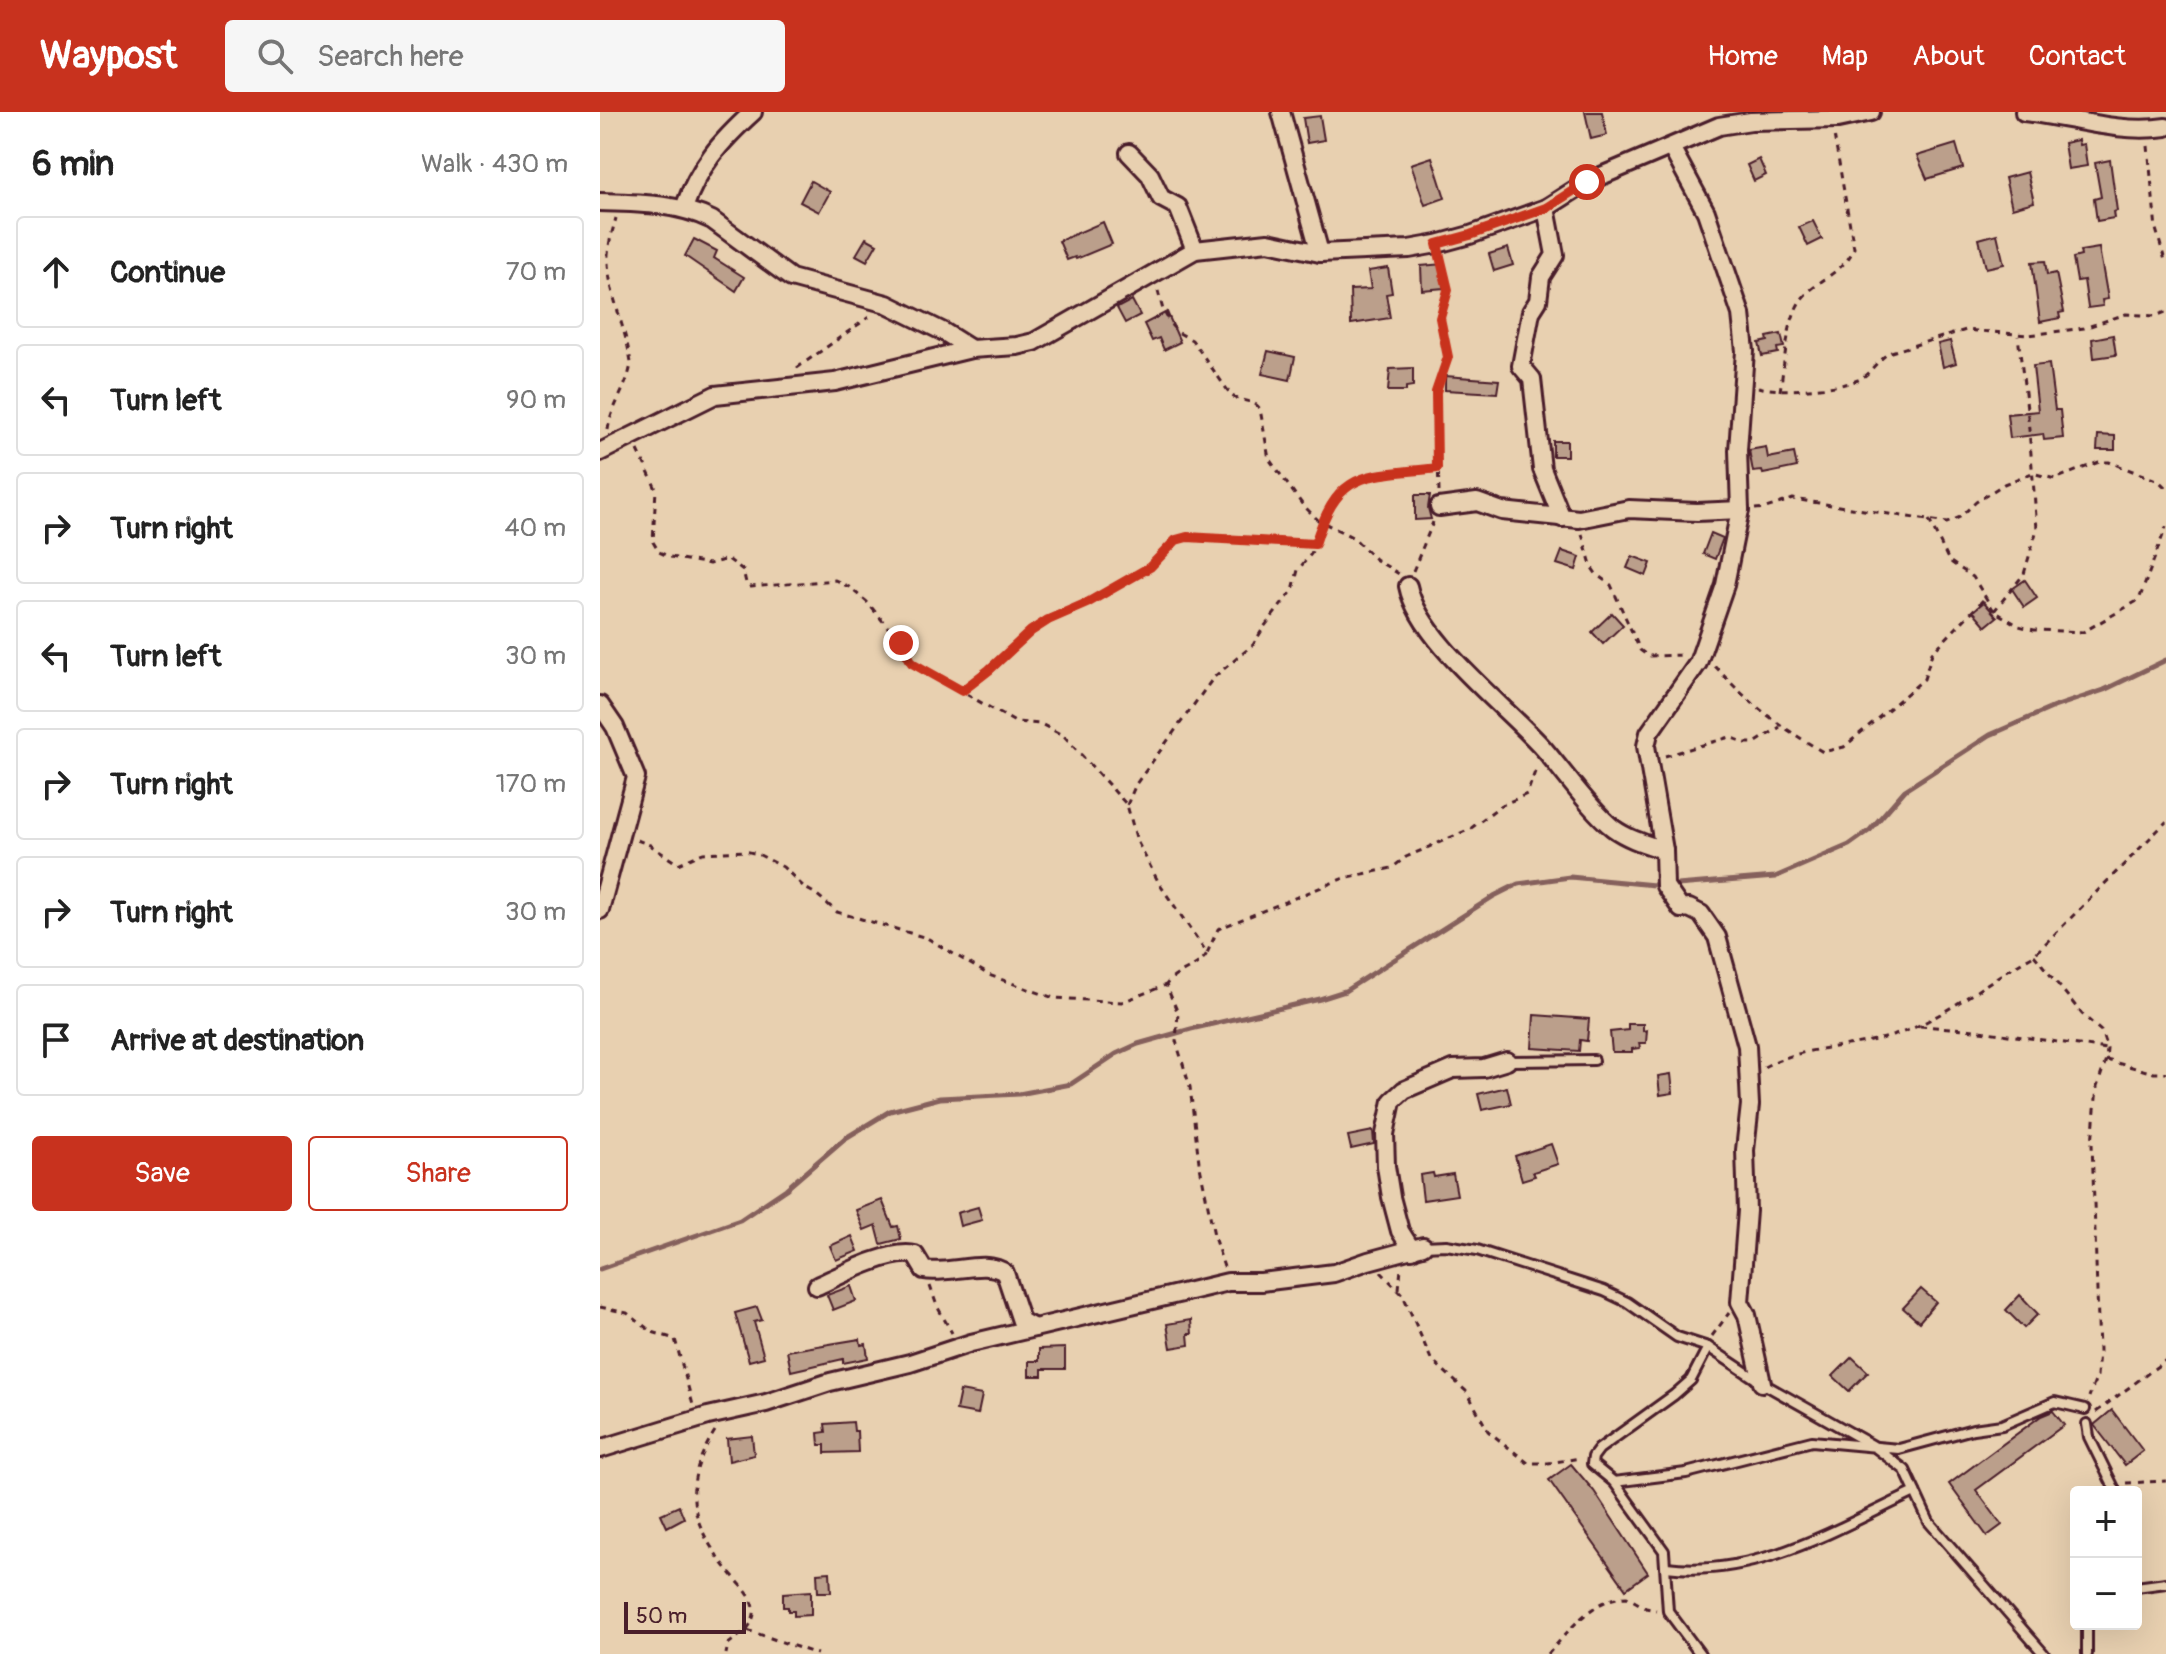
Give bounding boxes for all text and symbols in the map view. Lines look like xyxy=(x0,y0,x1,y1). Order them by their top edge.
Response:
search box xyxy=(225,20,785,92)
text: Waypost xyxy=(40,32,177,80)
icon: search xyxy=(253,34,297,78)
text: Search here xyxy=(317,38,464,75)
text: Home xyxy=(1707,39,1778,74)
text: Map xyxy=(1822,39,1868,74)
text: About xyxy=(1912,39,1985,74)
text: Contact xyxy=(2029,39,2126,74)
text: 6 min xyxy=(32,143,114,186)
text: Walk · 430 m xyxy=(421,148,568,180)
route start xyxy=(1569,164,1605,200)
icon: ahead xyxy=(34,250,78,294)
text: Continue xyxy=(110,254,225,291)
text: 70 m xyxy=(506,256,566,288)
icon: left xyxy=(34,378,78,422)
text: Turn left xyxy=(110,382,221,419)
text: 90 m xyxy=(506,384,566,416)
icon: right xyxy=(34,506,78,550)
text: Turn right xyxy=(110,510,233,547)
text: 40 m xyxy=(504,512,566,544)
route end xyxy=(883,625,919,661)
icon: left xyxy=(34,634,78,678)
text: Turn left xyxy=(110,638,221,675)
text: 30 m xyxy=(505,640,566,672)
icon: right xyxy=(34,762,78,806)
text: Turn right xyxy=(110,766,233,803)
text: 170 m xyxy=(496,768,566,800)
icon: right xyxy=(34,890,78,934)
text: Turn right xyxy=(110,894,233,931)
text: 30 m xyxy=(505,896,566,928)
icon: arrive xyxy=(34,1018,78,1062)
text: Arrive at destination xyxy=(110,1022,364,1059)
button: Save xyxy=(32,1136,292,1211)
button: Share xyxy=(308,1136,568,1211)
map controls xyxy=(2070,1486,2142,1630)
button: + xyxy=(2070,1486,2142,1558)
button: − xyxy=(2070,1558,2142,1630)
scale bar xyxy=(624,1598,746,1634)
text: 50 m xyxy=(636,1602,687,1630)

